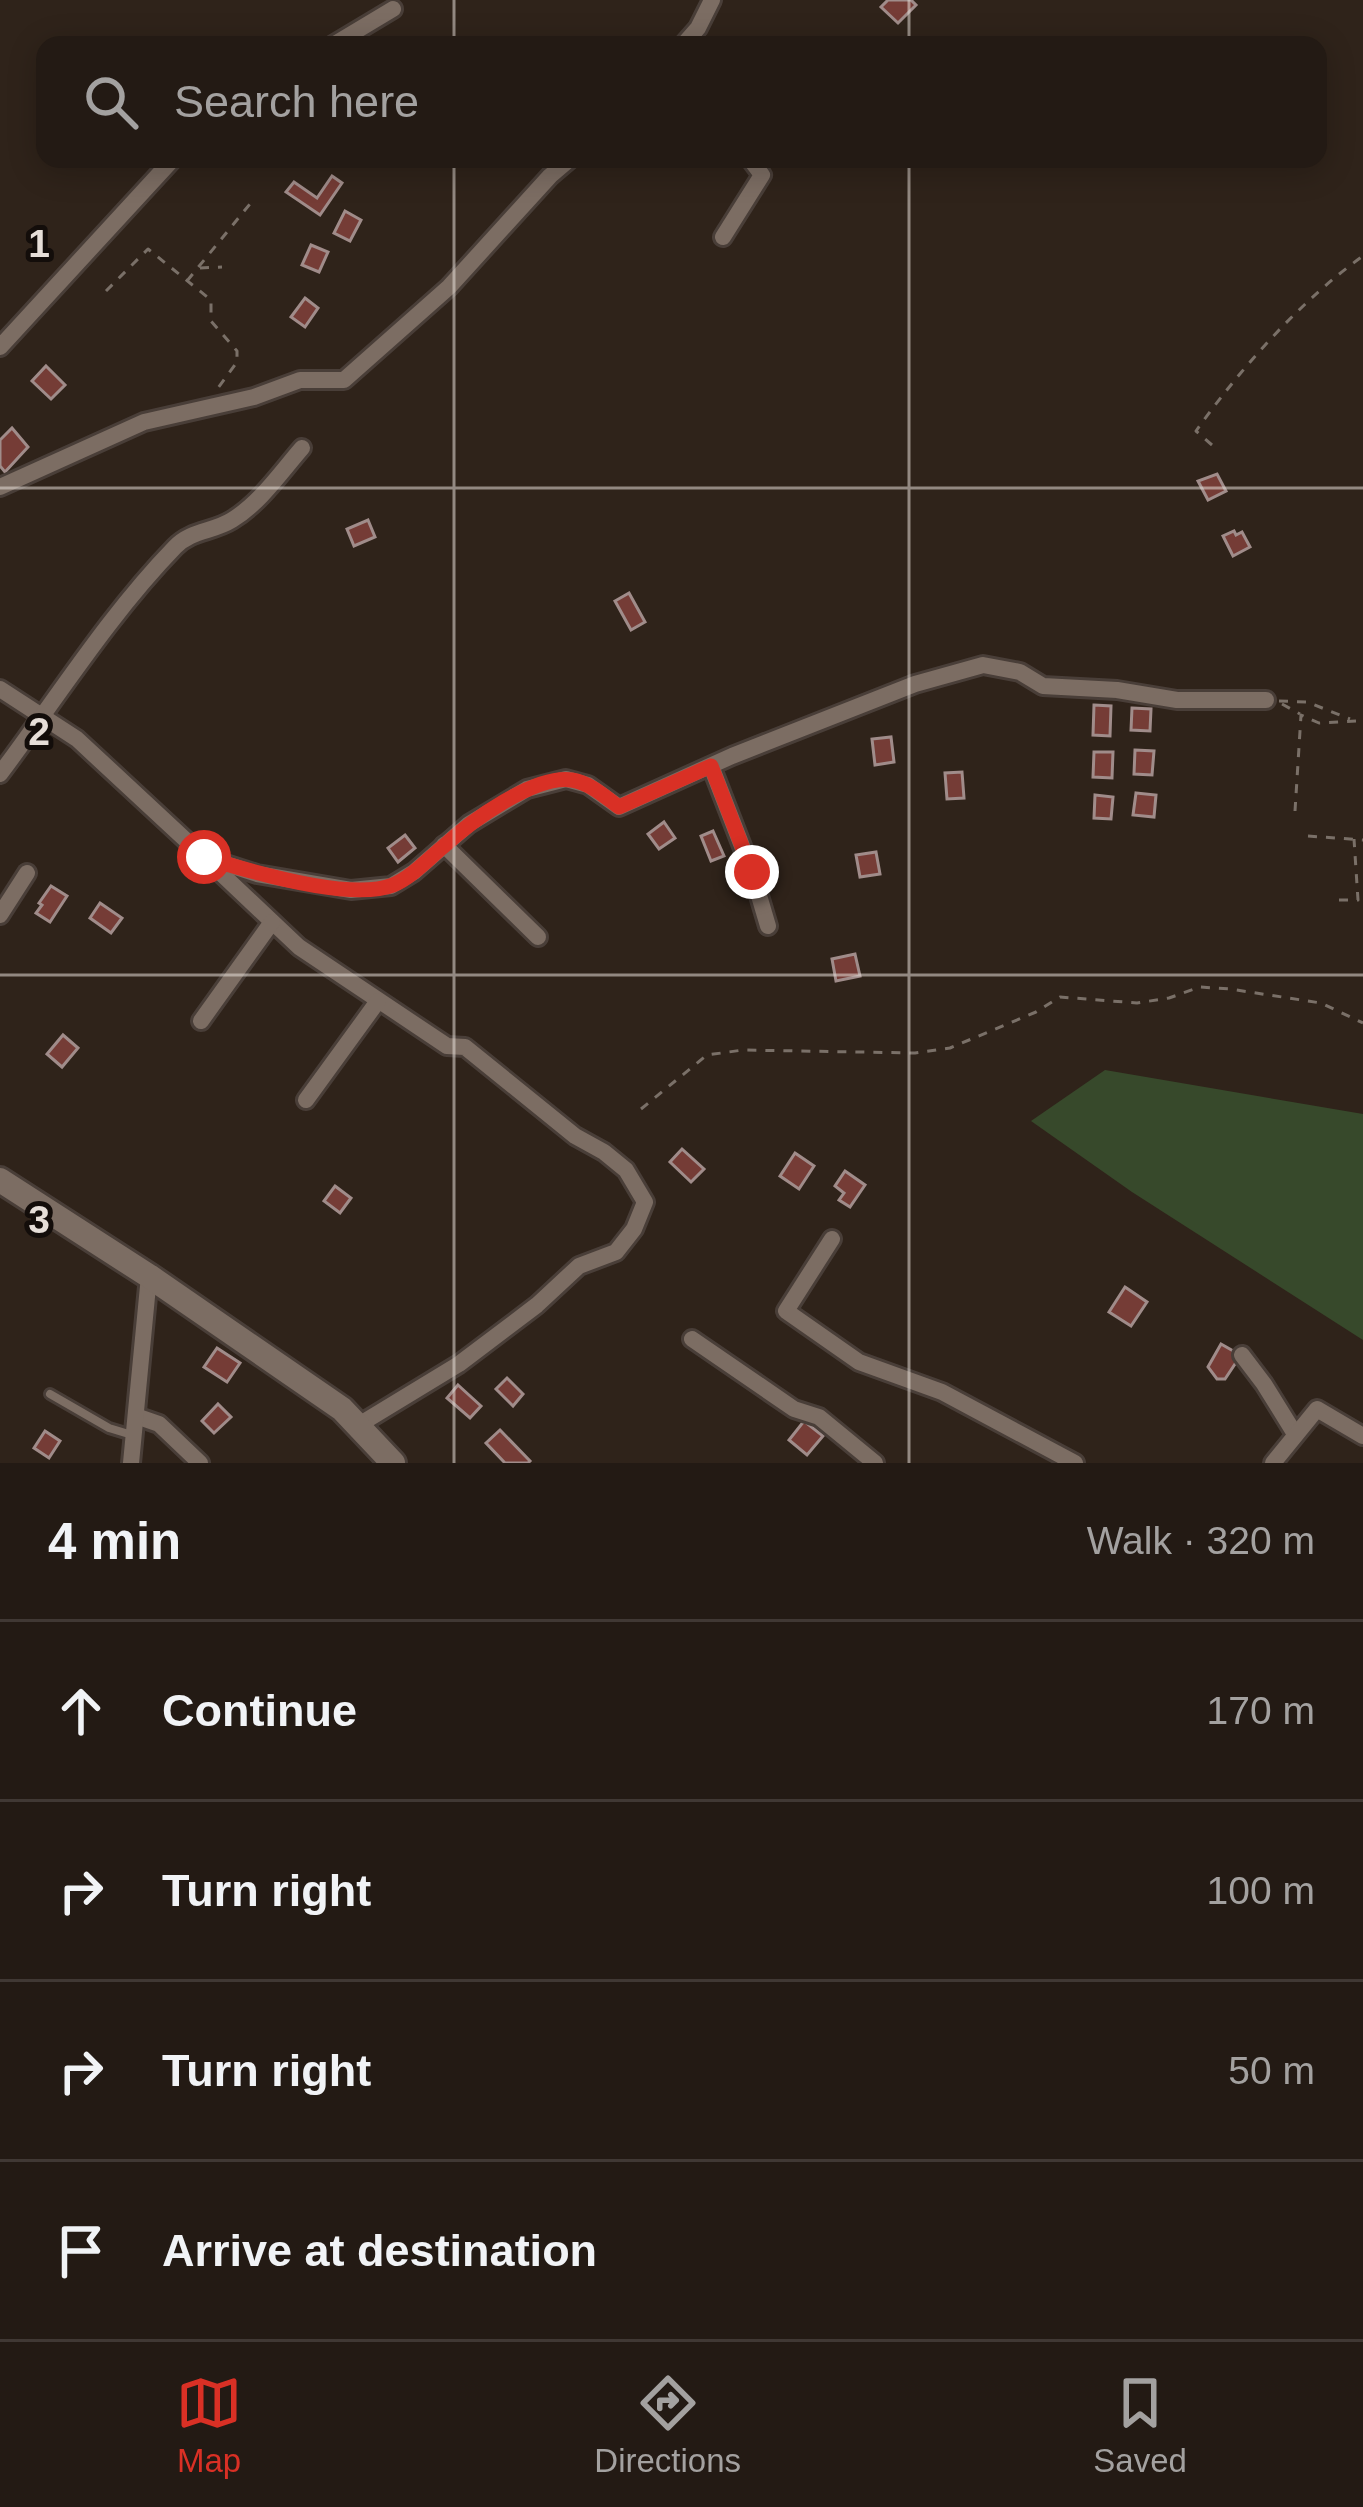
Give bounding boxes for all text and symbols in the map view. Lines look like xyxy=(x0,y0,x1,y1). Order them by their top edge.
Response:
search box xyxy=(36,36,1327,168)
icon: search xyxy=(78,69,144,135)
text: Search here xyxy=(174,76,419,127)
text: 1 xyxy=(28,222,50,265)
text: 2 xyxy=(28,710,50,753)
route start xyxy=(177,830,231,884)
route end xyxy=(725,845,779,899)
text: 3 xyxy=(28,1198,50,1241)
text: 4 min xyxy=(48,1513,181,1570)
text: Walk · 320 m xyxy=(1087,1519,1315,1562)
icon: ahead xyxy=(48,1678,114,1744)
text: Continue xyxy=(162,1685,357,1736)
text: 170 m xyxy=(1207,1689,1315,1732)
icon: right xyxy=(48,1858,114,1924)
text: Turn right xyxy=(162,1865,371,1916)
text: 100 m xyxy=(1207,1869,1315,1912)
icon: right xyxy=(48,2038,114,2104)
text: Turn right xyxy=(162,2045,371,2096)
text: 50 m xyxy=(1228,2049,1315,2092)
icon: arrive xyxy=(48,2218,114,2284)
text: Arrive at destination xyxy=(162,2225,597,2276)
tab: Map xyxy=(176,2370,242,2480)
tab: Directions xyxy=(594,2370,741,2480)
tab: Saved xyxy=(1093,2370,1187,2480)

